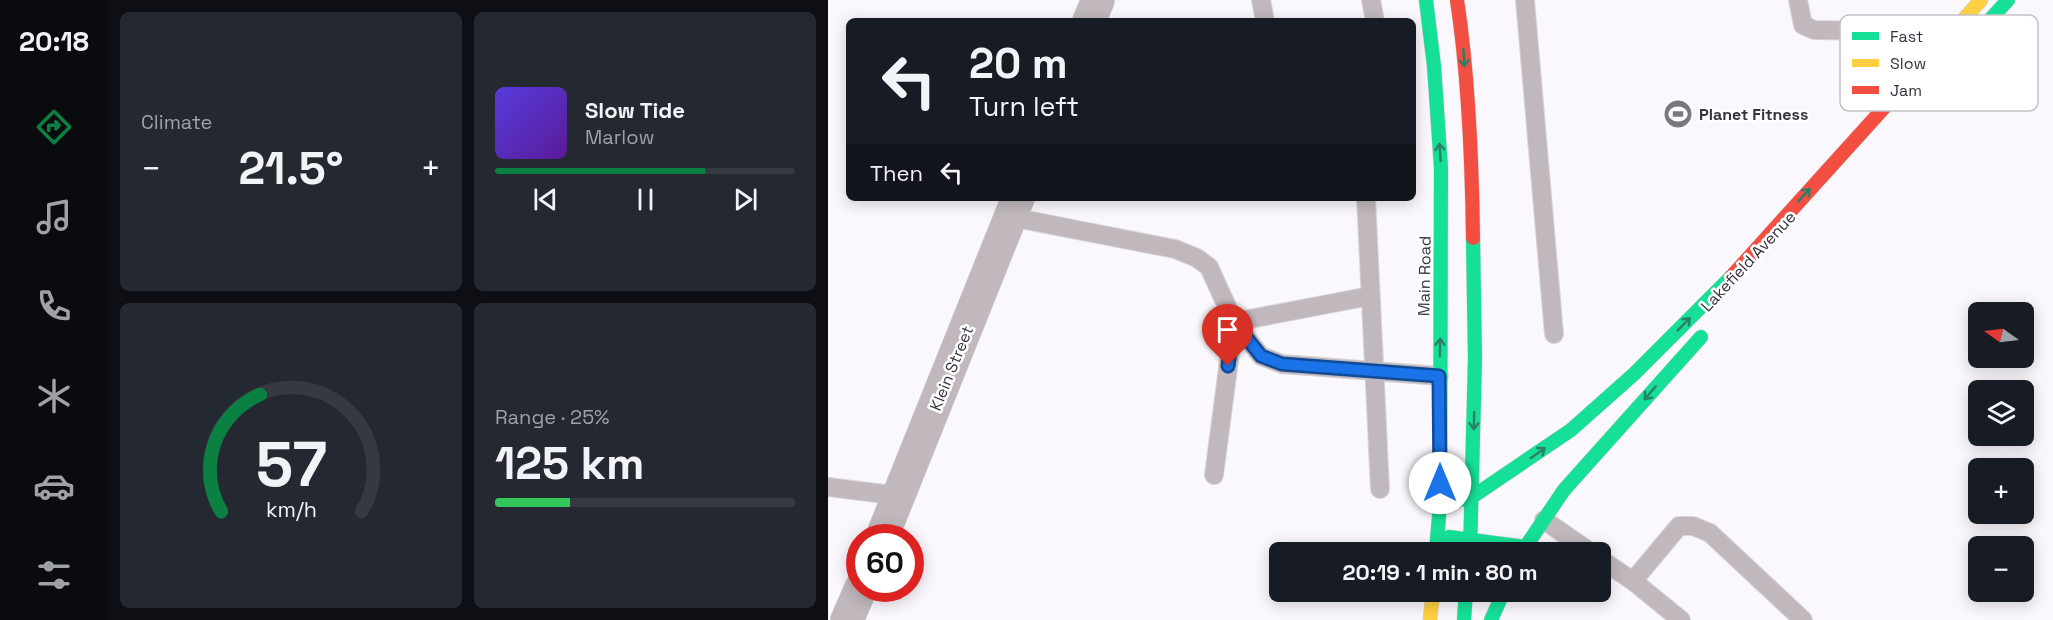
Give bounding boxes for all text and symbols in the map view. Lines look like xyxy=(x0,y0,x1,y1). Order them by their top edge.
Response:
legend xyxy=(1840,15,2038,111)
text: 20:18 xyxy=(19,24,89,59)
text: Fast xyxy=(1890,26,1923,47)
text: 20 m xyxy=(969,37,1068,90)
icon: left xyxy=(870,42,948,120)
one-way arrow xyxy=(1459,48,1470,68)
text: Slow xyxy=(1890,53,1926,74)
text: Jam xyxy=(1890,80,1922,101)
text: Turn left xyxy=(969,89,1079,124)
text: Slow Tide xyxy=(585,96,685,124)
sports icon: Planet Fitness xyxy=(1662,98,1694,130)
place label: Planet Fitness xyxy=(1699,104,1808,125)
icon: directions xyxy=(33,106,75,148)
text: Climate xyxy=(141,109,212,135)
text: Marlow xyxy=(585,124,654,150)
text: 21.5° xyxy=(238,140,344,197)
one-way arrow xyxy=(1434,142,1445,162)
text: − xyxy=(141,148,161,190)
text: + xyxy=(421,148,441,190)
icon: left xyxy=(935,156,968,189)
text: Then xyxy=(870,159,923,187)
icon: previous xyxy=(529,183,562,216)
icon: pause xyxy=(629,183,662,216)
icon: next xyxy=(729,183,762,216)
one-way arrow xyxy=(1797,188,1811,203)
icon: music xyxy=(33,196,75,238)
street label: Lakefield Avenue xyxy=(1696,207,1800,316)
street label: Main Road xyxy=(1413,236,1436,316)
icon: phone xyxy=(33,285,75,327)
north arrow xyxy=(1968,302,2034,368)
map controls xyxy=(1968,302,2034,602)
pin xyxy=(1202,304,1253,366)
icon: arrive xyxy=(1211,313,1244,346)
one-way arrow xyxy=(1676,317,1691,332)
street label: Klein Street xyxy=(925,323,978,414)
one-way arrow xyxy=(1434,337,1446,357)
icon: climate xyxy=(33,375,75,417)
button: layers xyxy=(1968,380,2034,446)
one-way arrow xyxy=(1643,385,1657,400)
text: Range · 25% xyxy=(495,404,610,430)
one-way arrow xyxy=(1468,410,1479,430)
text: 57 xyxy=(255,425,327,504)
text: 125 km xyxy=(495,435,644,492)
one-way arrow xyxy=(1529,447,1546,459)
position arrow xyxy=(1408,451,1472,515)
button: + xyxy=(1968,458,2034,524)
icon: car xyxy=(33,465,75,507)
text: km/h xyxy=(265,497,317,524)
speed limit sign: 60 xyxy=(846,524,924,602)
button: − xyxy=(1968,536,2034,602)
icon: filters xyxy=(33,554,75,596)
text: 20:19 · 1 min · 80 m xyxy=(1343,558,1537,586)

